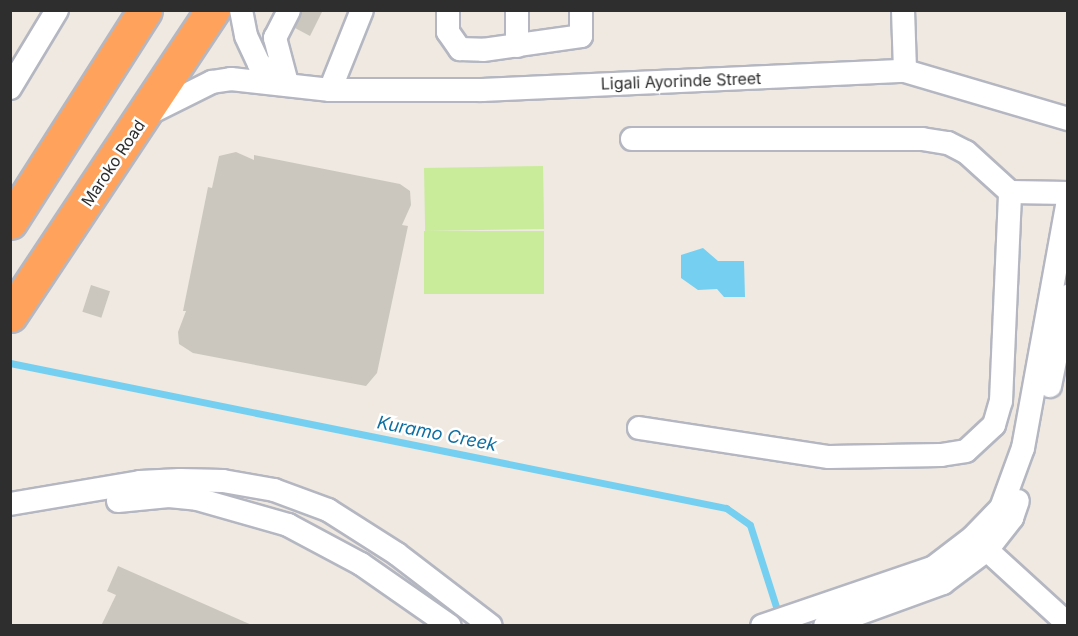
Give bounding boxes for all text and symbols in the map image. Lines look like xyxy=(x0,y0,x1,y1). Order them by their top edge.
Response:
street label: Ligali Ayorinde Street xyxy=(600,69,762,93)
street label: Maroko Road xyxy=(77,116,149,210)
water label: Kuramo Creek xyxy=(375,412,499,456)

